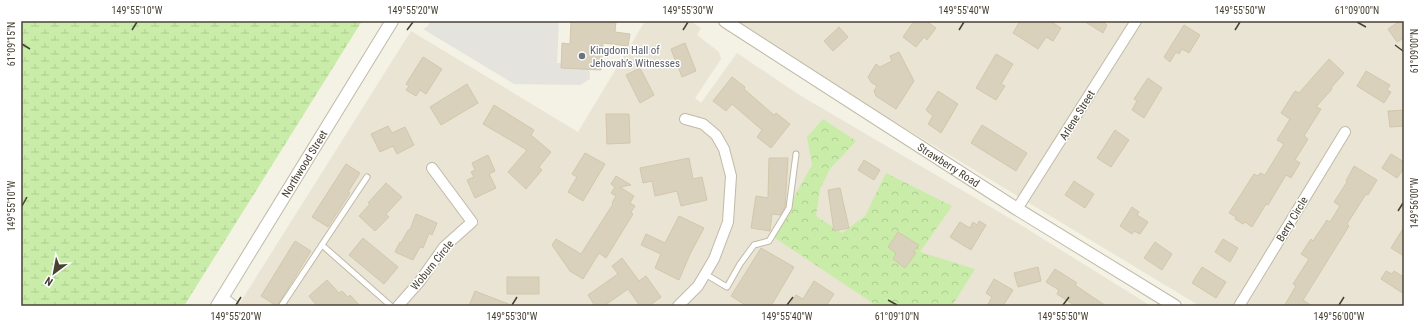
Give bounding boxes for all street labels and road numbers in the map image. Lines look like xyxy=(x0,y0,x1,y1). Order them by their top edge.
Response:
street label: Arlene Street xyxy=(1057,88,1098,143)
street label: Northwood Street xyxy=(279,128,330,200)
street label: Strawberry Road xyxy=(915,141,982,190)
street label: Berry Circle xyxy=(1274,195,1311,244)
street label: Woburn Circle xyxy=(408,238,456,293)

